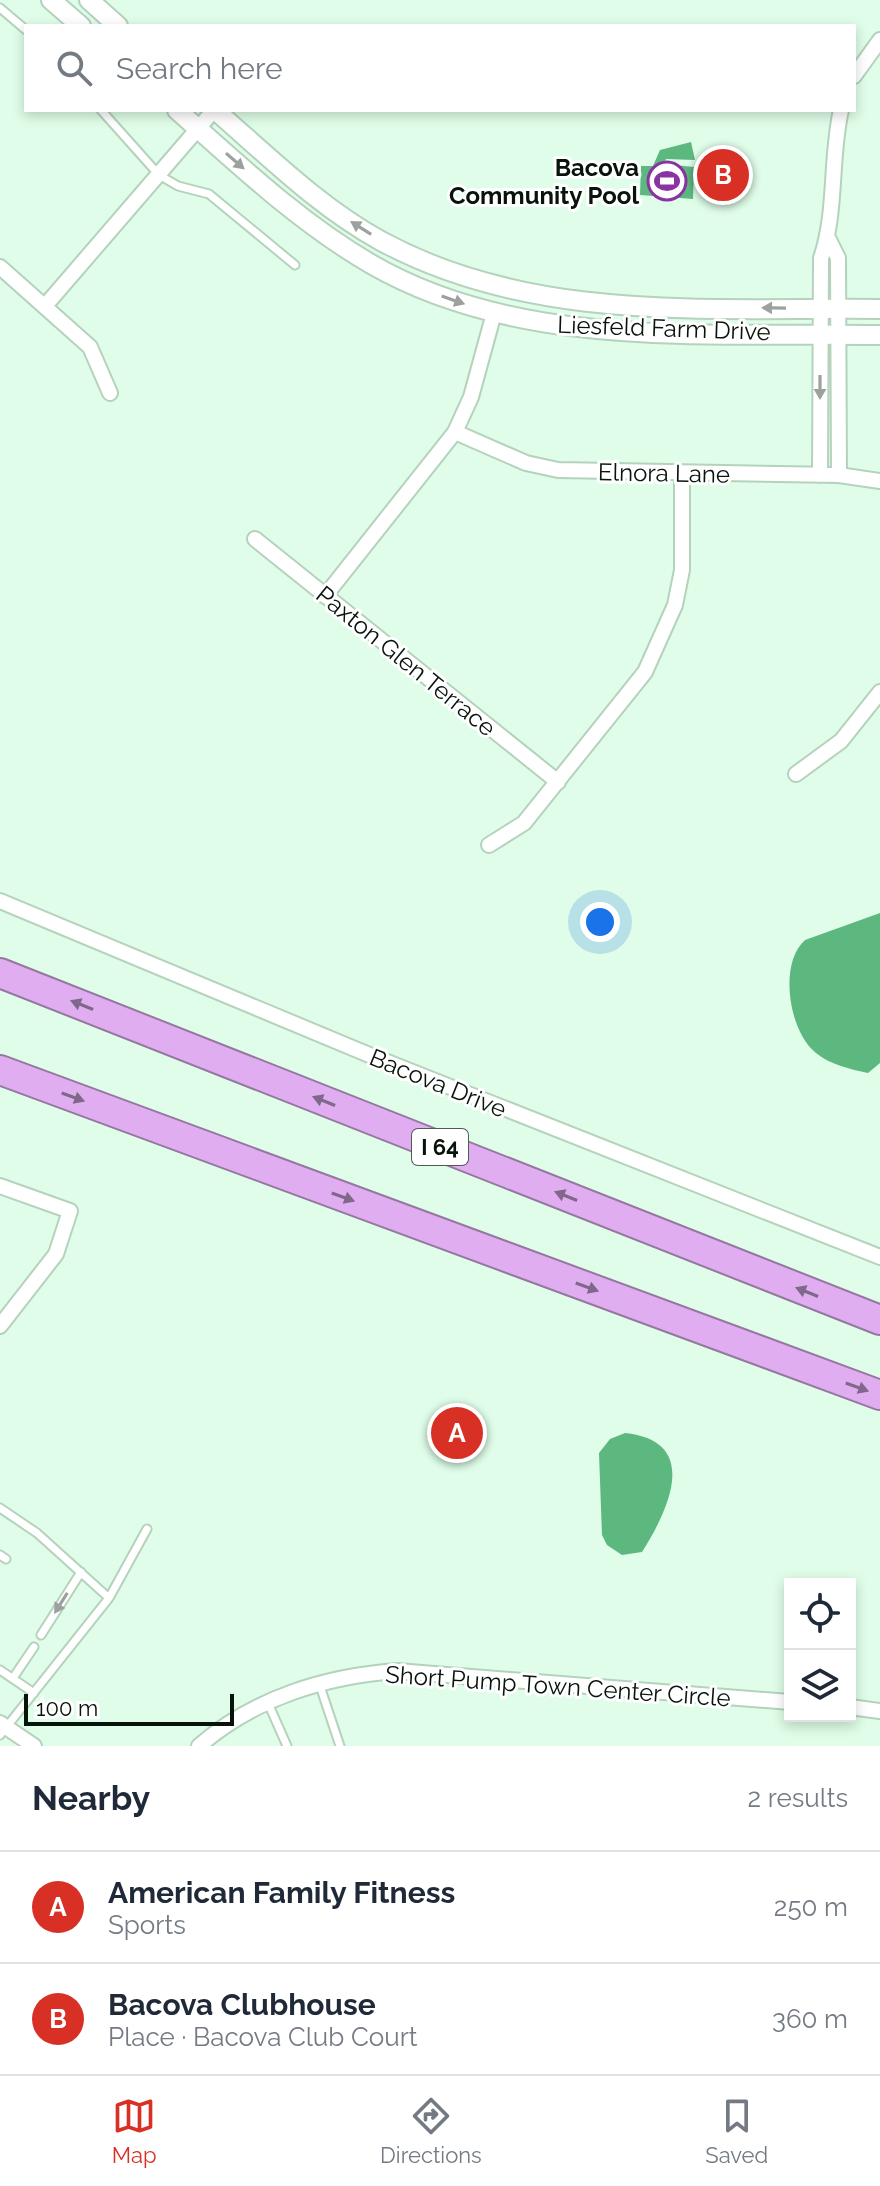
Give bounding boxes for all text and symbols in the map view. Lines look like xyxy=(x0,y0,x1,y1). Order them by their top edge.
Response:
search box xyxy=(24,24,856,112)
icon: search xyxy=(52,46,96,90)
text: Search here xyxy=(116,51,283,86)
pin: B xyxy=(697,145,749,205)
one-way arrow xyxy=(226,152,245,170)
place label: Bacova Community Pool xyxy=(449,153,639,210)
sports icon: Bacova Community Pool xyxy=(646,160,688,202)
one-way arrow xyxy=(350,221,371,236)
one-way arrow xyxy=(441,295,465,307)
one-way arrow xyxy=(761,302,786,314)
street label: Liesfeld Farm Drive xyxy=(557,310,771,346)
one-way arrow xyxy=(814,375,827,400)
street label: Elnora Lane xyxy=(598,457,730,489)
street label: Paxton Glen Terrace xyxy=(310,580,502,742)
your location xyxy=(580,902,620,942)
one-way arrow xyxy=(70,998,94,1011)
street label: Bacova Drive xyxy=(365,1042,511,1124)
one-way arrow xyxy=(61,1091,85,1104)
one-way arrow xyxy=(312,1094,336,1107)
road number: I 64 xyxy=(412,1129,468,1165)
one-way arrow xyxy=(554,1189,578,1202)
one-way arrow xyxy=(331,1191,355,1204)
one-way arrow xyxy=(575,1281,599,1294)
one-way arrow xyxy=(795,1285,819,1298)
one-way arrow xyxy=(845,1381,869,1394)
pin: A xyxy=(431,1403,483,1463)
map controls xyxy=(784,1578,856,1722)
button: locate xyxy=(784,1578,856,1650)
one-way arrow xyxy=(54,1592,68,1614)
button: layers xyxy=(784,1650,856,1722)
street label: Short Pump Town Center Circle xyxy=(384,1659,732,1713)
scale bar xyxy=(24,1690,234,1726)
text: 100 m xyxy=(36,1695,98,1721)
text: Nearby xyxy=(32,1778,150,1818)
text: 2 results xyxy=(748,1783,848,1813)
text: American Family Fitness xyxy=(108,1875,455,1910)
text: A xyxy=(49,1892,67,1922)
text: 250 m xyxy=(774,1892,848,1922)
text: Sports xyxy=(108,1910,186,1940)
text: Bacova Clubhouse xyxy=(108,1987,376,2022)
text: B xyxy=(49,2004,67,2034)
text: 360 m xyxy=(772,2004,848,2034)
text: Place · Bacova Club Court xyxy=(108,2022,418,2052)
tab: Map xyxy=(112,2094,157,2168)
tab: Directions xyxy=(380,2094,482,2168)
tab: Saved xyxy=(705,2094,768,2168)

